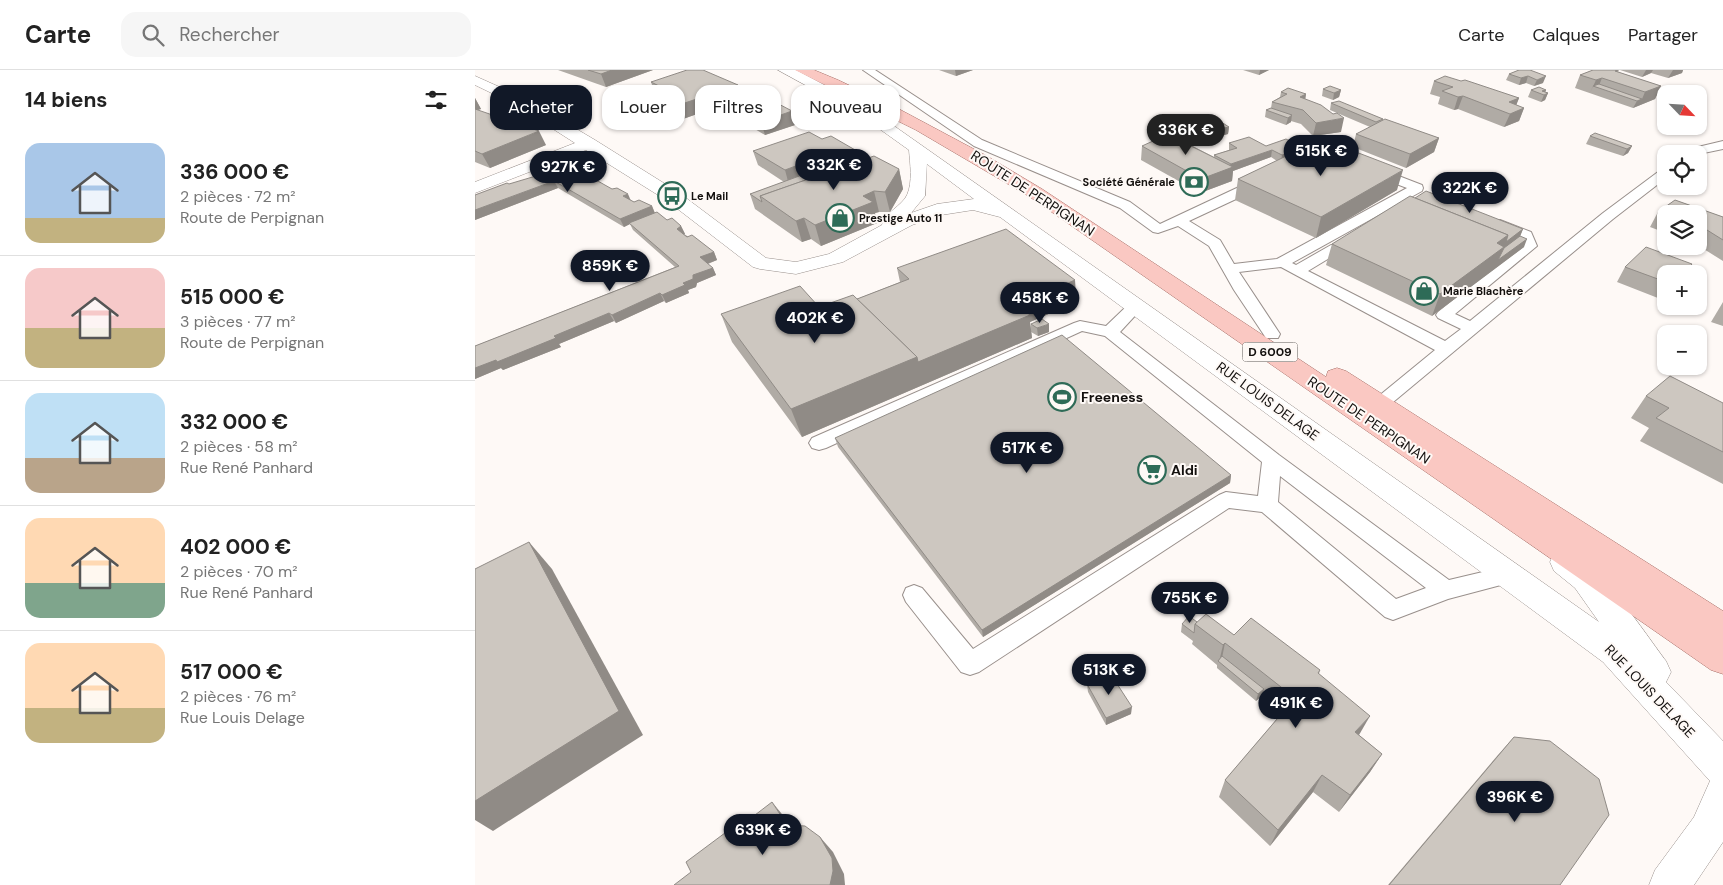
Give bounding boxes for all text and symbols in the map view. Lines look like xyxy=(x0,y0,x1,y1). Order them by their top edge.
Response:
search box xyxy=(121,12,471,57)
text: Carte xyxy=(25,19,91,50)
icon: search xyxy=(139,21,167,49)
text: Rechercher xyxy=(179,22,280,47)
text: Carte xyxy=(1458,23,1505,47)
text: Calques xyxy=(1533,23,1600,47)
text: Partager xyxy=(1628,23,1698,47)
chip: Acheter xyxy=(490,85,592,130)
chip: Louer xyxy=(602,85,685,130)
chip: Filtres xyxy=(695,85,781,130)
chip: Nouveau xyxy=(791,85,900,130)
north arrow xyxy=(1657,85,1707,135)
map controls xyxy=(1657,85,1707,375)
text: 14 biens xyxy=(25,86,108,114)
icon: filters xyxy=(422,86,450,114)
pin: 336K € xyxy=(1145,114,1227,156)
text: 336K € xyxy=(1158,119,1214,140)
pin: 515K € xyxy=(1280,134,1362,177)
text: 515K € xyxy=(1295,140,1347,161)
button: locate xyxy=(1657,145,1707,195)
street label: ROUTE DE PERPIGNAN xyxy=(968,146,1098,240)
pin: 332K € xyxy=(793,148,875,191)
pin: 927K € xyxy=(527,150,609,193)
text: 332K € xyxy=(806,154,862,175)
text: 927K € xyxy=(541,156,595,177)
text: 336 000 € xyxy=(180,158,289,186)
icon: home xyxy=(65,163,125,223)
bank icon: Société Générale xyxy=(1179,167,1209,197)
pin: 322K € xyxy=(1429,172,1511,214)
place label: Société Générale xyxy=(1082,175,1175,189)
text: 322K € xyxy=(1443,177,1497,198)
bus stop icon: Le Mail xyxy=(657,181,687,211)
text: 2 pièces · 72 m² xyxy=(180,186,296,207)
place label: Le Mail xyxy=(691,189,728,203)
shop icon: Prestige Auto 11 xyxy=(825,203,855,233)
button: layers xyxy=(1657,205,1707,255)
text: Route de Perpignan xyxy=(180,207,324,228)
place label: Prestige Auto 11 xyxy=(859,211,942,225)
pin: 859K € xyxy=(569,250,651,292)
text: 859K € xyxy=(582,255,638,276)
button: + xyxy=(1657,265,1707,315)
shop icon: Marie Blachère xyxy=(1409,276,1439,306)
pin: 458K € xyxy=(999,282,1081,324)
text: 515 000 € xyxy=(180,283,285,311)
place label: Marie Blachère xyxy=(1443,284,1524,298)
text: 458K € xyxy=(1011,287,1069,308)
icon: home xyxy=(65,288,125,348)
pin: 402K € xyxy=(774,302,856,344)
text: 402K € xyxy=(786,307,844,328)
text: 3 pièces · 77 m² xyxy=(180,311,296,332)
button: − xyxy=(1657,325,1707,375)
text: Route de Perpignan xyxy=(180,332,324,353)
road number: D 6009 xyxy=(1243,342,1297,362)
street label: RUE LOUIS DELAGE xyxy=(1213,358,1323,444)
street label: ROUTE DE PERPIGNAN xyxy=(1304,372,1434,468)
sports icon: Freeness xyxy=(1047,382,1077,412)
place label: Freeness xyxy=(1081,388,1143,406)
text: 332 000 € xyxy=(180,408,288,436)
icon: home xyxy=(65,413,125,473)
pin: 517K € xyxy=(986,432,1068,474)
text: 2 pièces · 58 m² xyxy=(180,436,298,457)
text: 517K € xyxy=(1001,437,1053,458)
supermarket icon: Aldi xyxy=(1137,455,1167,485)
text: Rue René Panhard xyxy=(180,457,313,478)
place label: Aldi xyxy=(1171,461,1198,479)
text: 402 000 € xyxy=(180,533,291,561)
icon: home xyxy=(65,538,125,598)
text: 2 pièces · 70 m² xyxy=(180,561,297,582)
text: Rue René Panhard xyxy=(180,582,313,603)
pin: 755K € xyxy=(1149,582,1231,624)
text: 755K € xyxy=(1163,587,1217,608)
street label: RUE LOUIS DELAGE xyxy=(1601,641,1699,742)
pin: 513K € xyxy=(1068,654,1150,696)
text: 517 000 € xyxy=(180,658,283,686)
text: 513K € xyxy=(1083,659,1135,680)
icon: home xyxy=(65,663,125,723)
text: 2 pièces · 76 m² xyxy=(180,686,296,707)
pin: 491K € xyxy=(1255,686,1337,729)
text: 491K € xyxy=(1269,692,1323,713)
text: Rue Louis Delage xyxy=(180,707,305,728)
pin: 396K € xyxy=(1474,780,1556,823)
text: 396K € xyxy=(1487,786,1543,807)
pin: 639K € xyxy=(722,814,804,856)
text: 639K € xyxy=(735,819,791,840)

